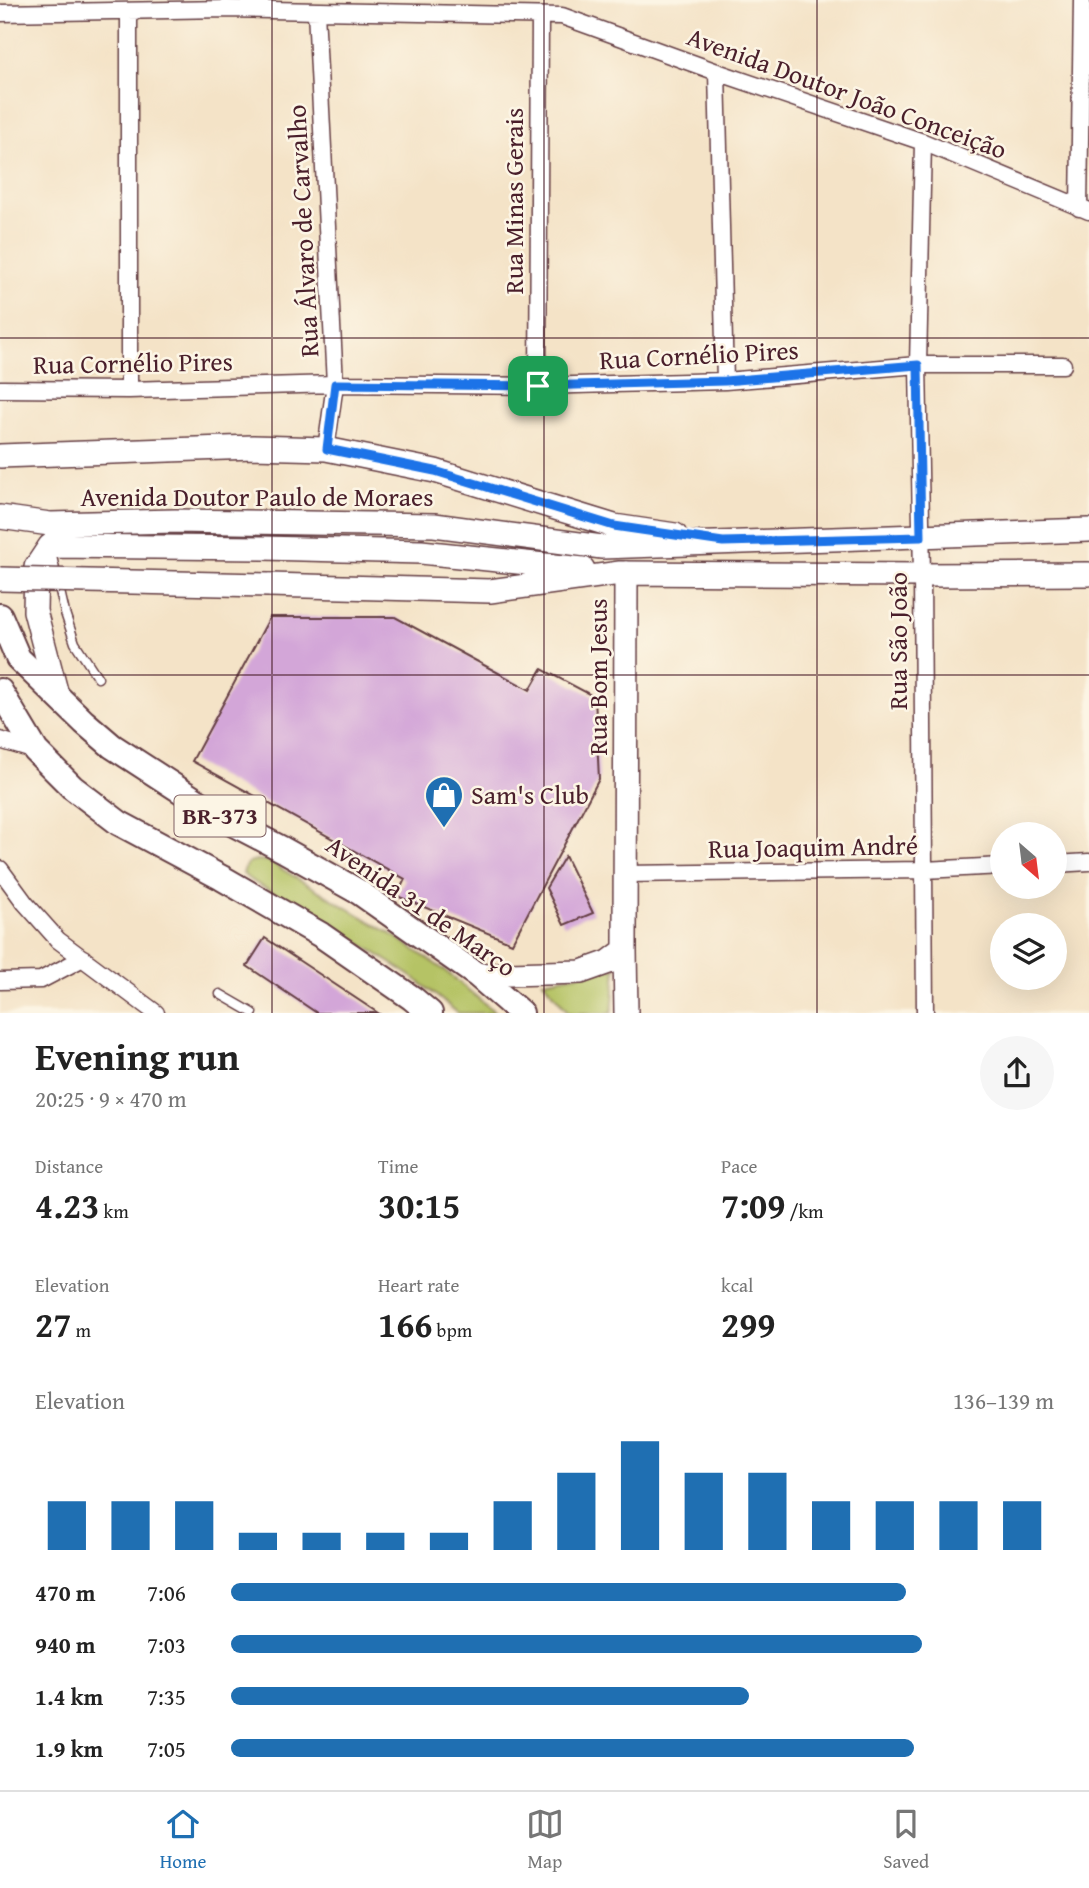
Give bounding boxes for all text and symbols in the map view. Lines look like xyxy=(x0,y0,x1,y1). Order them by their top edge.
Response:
street label: Avenida Doutor João Conceição xyxy=(682,16,1012,169)
street label: Rua Álvaro de Carvalho xyxy=(276,104,329,358)
street label: Rua Minas Gerais xyxy=(494,108,533,294)
street label: Rua Cornélio Pires xyxy=(598,330,800,379)
street label: Rua Cornélio Pires xyxy=(33,341,233,384)
pin xyxy=(508,356,568,416)
icon: arrive xyxy=(519,367,557,405)
street label: Avenida Doutor Paulo de Moraes xyxy=(80,477,434,516)
street label: Rua São João xyxy=(878,572,917,710)
street label: Rua Bom Jesus xyxy=(578,598,617,756)
shop icon: Sam's Club xyxy=(423,774,465,829)
place label: Sam's Club xyxy=(471,775,589,814)
road number: BR-373 xyxy=(174,796,266,836)
north arrow xyxy=(990,822,1068,900)
map controls xyxy=(990,822,1067,990)
street label: Avenida 31 de Março xyxy=(318,825,524,986)
street label: Rua Joaquim André xyxy=(708,825,918,868)
button: layers xyxy=(990,913,1067,990)
text: Evening run xyxy=(35,1028,239,1084)
button: share xyxy=(980,1036,1054,1110)
text: 20:25 · 9 × 470 m xyxy=(35,1082,187,1115)
text: Distance xyxy=(35,1152,103,1180)
text: Time xyxy=(378,1152,418,1180)
text: Pace xyxy=(721,1152,758,1180)
text: 4.23 xyxy=(35,1180,99,1231)
text: 30:15 xyxy=(378,1180,460,1231)
text: 7:09 xyxy=(721,1180,785,1231)
text: km xyxy=(99,1197,129,1225)
text: /km xyxy=(785,1197,824,1225)
text: Elevation xyxy=(35,1271,109,1299)
text: Heart rate xyxy=(378,1271,459,1299)
text: kcal xyxy=(721,1271,753,1299)
text: 27 xyxy=(35,1299,71,1350)
text: 166 xyxy=(378,1299,432,1350)
text: 299 xyxy=(721,1299,775,1350)
text: m xyxy=(71,1316,91,1344)
text: bpm xyxy=(432,1316,472,1344)
text: Elevation xyxy=(35,1384,125,1417)
text: 136–139 m xyxy=(953,1384,1054,1417)
text: 470 m xyxy=(35,1576,96,1609)
text: 7:06 xyxy=(147,1576,186,1609)
text: 940 m xyxy=(35,1628,96,1661)
text: 7:03 xyxy=(147,1628,186,1661)
text: 1.4 km xyxy=(35,1680,103,1713)
text: 7:35 xyxy=(147,1680,186,1713)
text: 1.9 km xyxy=(35,1732,103,1765)
text: 7:05 xyxy=(147,1732,186,1765)
tab: Home xyxy=(160,1805,206,1875)
tab: Map xyxy=(526,1805,564,1875)
tab: Saved xyxy=(883,1805,929,1875)

